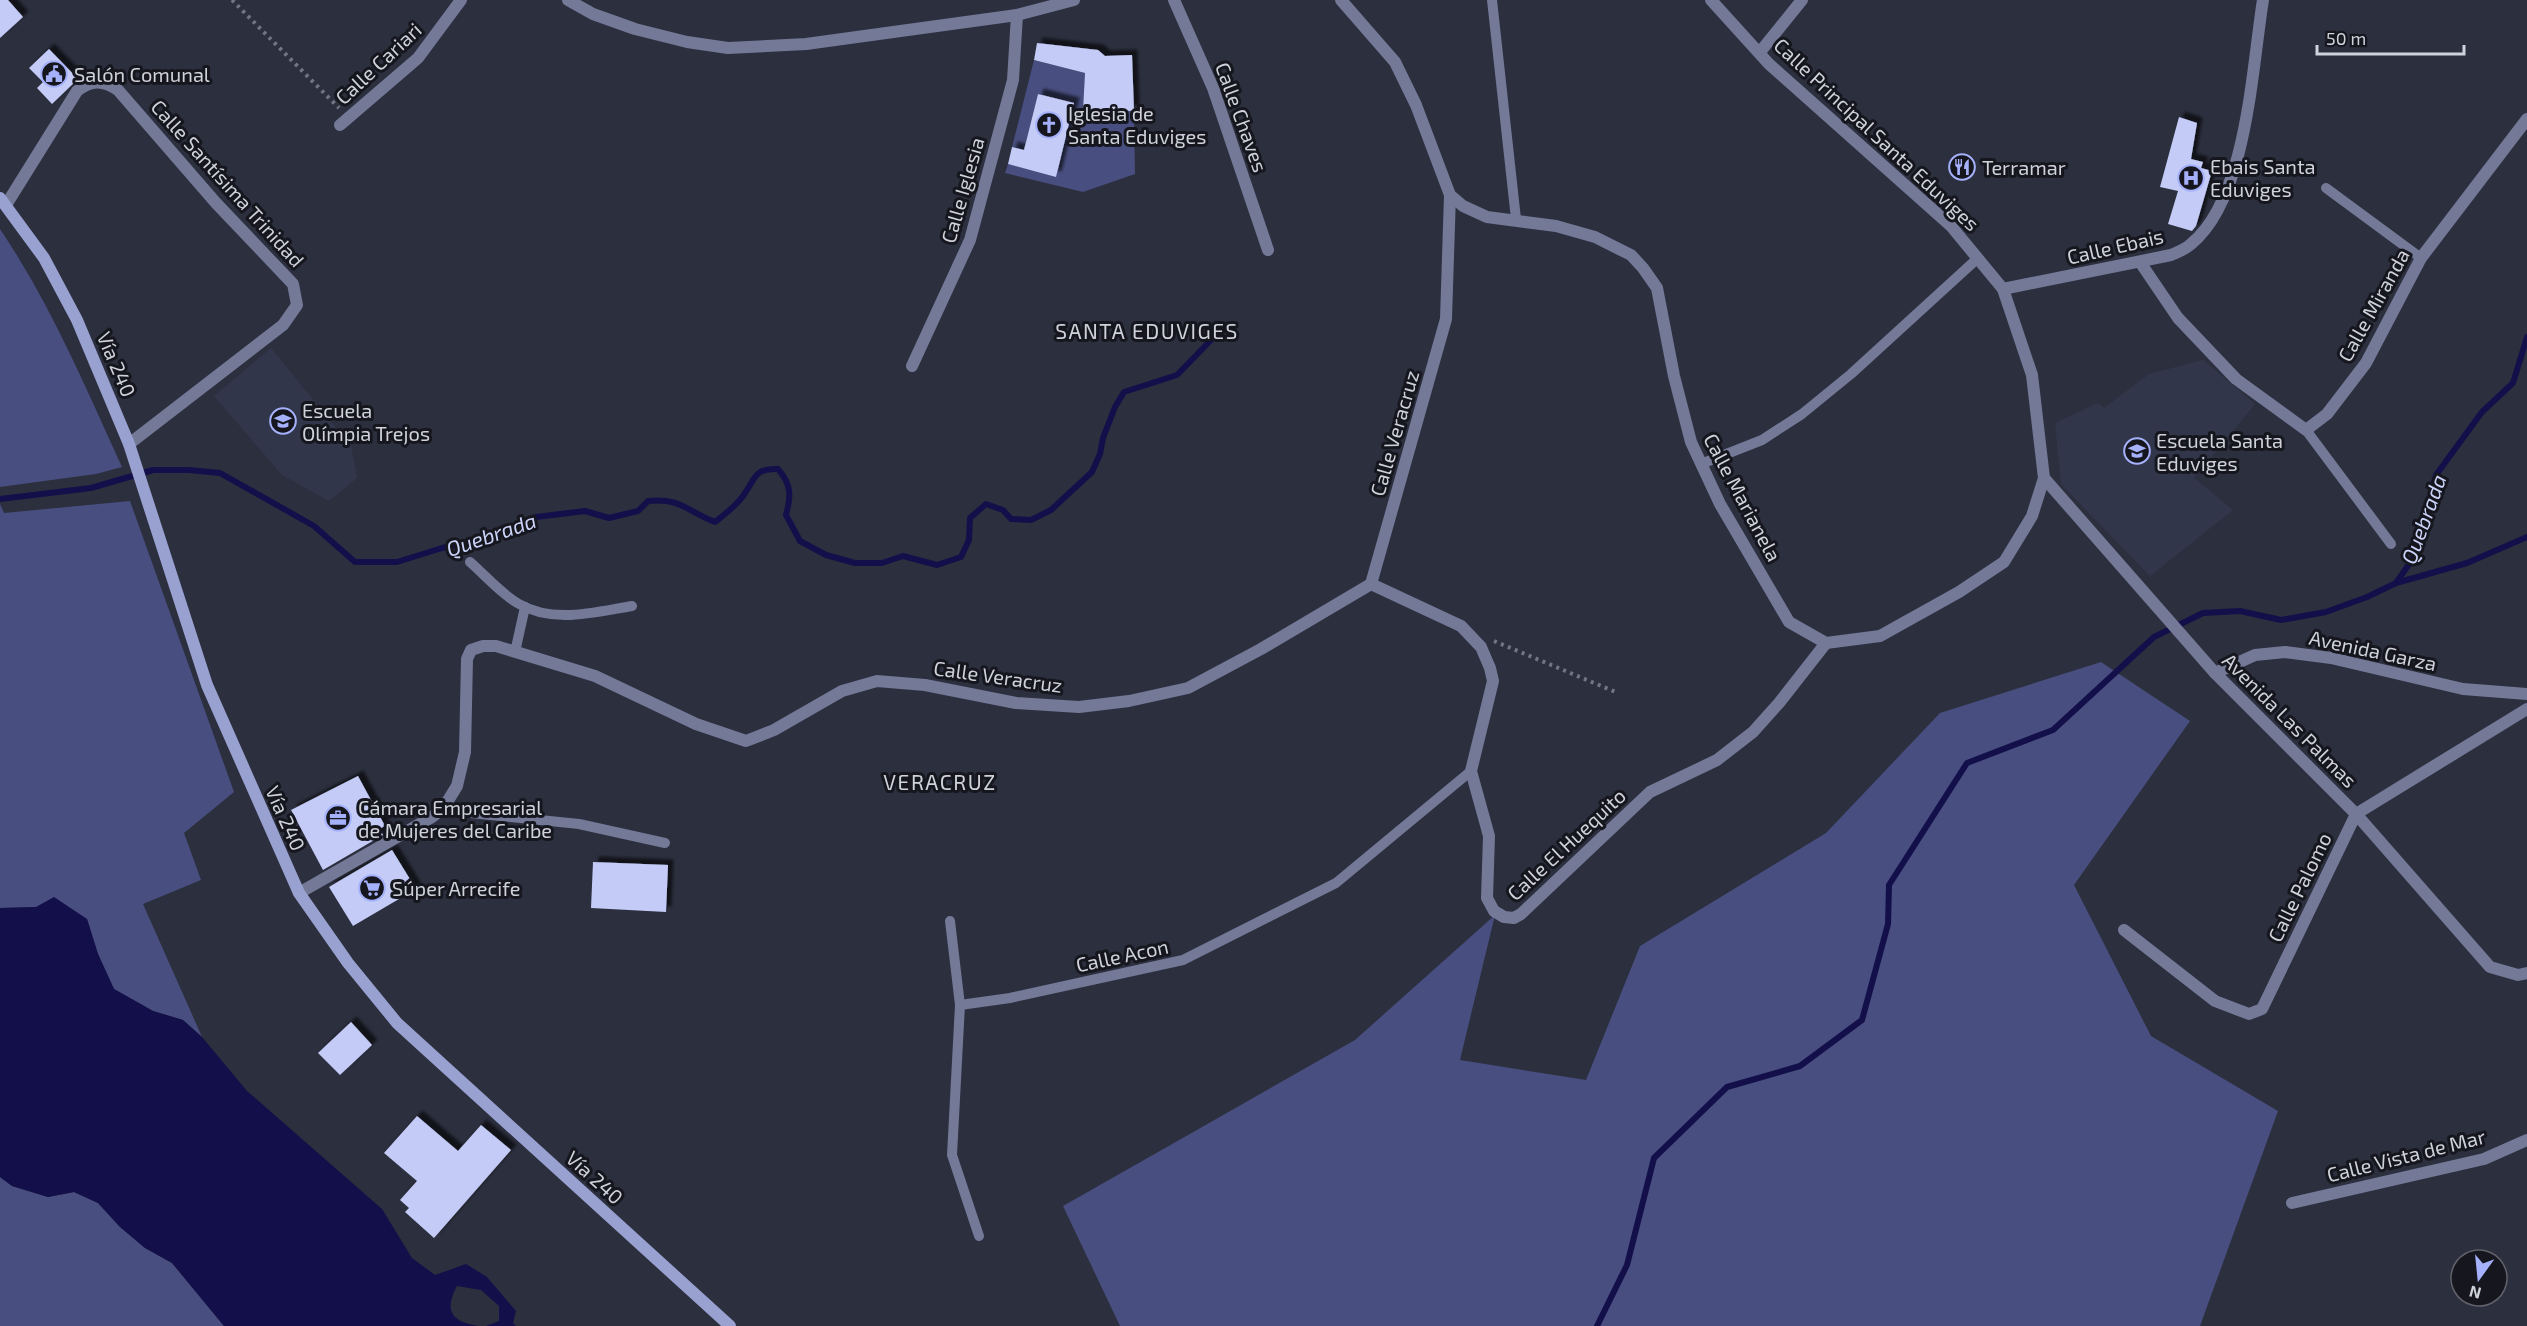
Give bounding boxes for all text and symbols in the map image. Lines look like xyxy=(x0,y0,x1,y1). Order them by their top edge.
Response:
street label: Calle Cariari xyxy=(330,17,426,109)
scale bar xyxy=(2317,18,2464,56)
text: 50 m xyxy=(2326,27,2366,49)
street label: Calle Principal Santa Eduviges xyxy=(1770,33,1984,235)
public building icon: Salón Comunal xyxy=(39,59,69,89)
street label: Calle Chaves xyxy=(1211,59,1273,175)
place label: Salón Comunal xyxy=(74,62,210,86)
street label: Calle Santísima Trinidad xyxy=(147,94,309,272)
place label: Iglesia de Santa Eduviges xyxy=(1068,101,1206,148)
church icon: Iglesia de Santa Eduviges xyxy=(1034,110,1064,140)
street label: Calle Iglesia xyxy=(935,134,989,246)
restaurant icon: Terramar xyxy=(1947,152,1977,182)
place label: Ebais Santa Eduviges xyxy=(2210,154,2316,201)
place label: Terramar xyxy=(1982,155,2066,179)
hospital icon: Ebais Santa Eduviges xyxy=(2176,163,2206,193)
street label: Calle Ebais xyxy=(2064,223,2166,269)
street label: Calle Miranda xyxy=(2332,245,2414,365)
district label: SANTA EDUVIGES xyxy=(1055,318,1239,343)
street label: Vía 240 xyxy=(93,328,141,400)
street label: Calle Veracruz xyxy=(1365,367,1423,499)
place label: Escuela Olímpia Trejos xyxy=(302,398,430,445)
school or university icon: Escuela Olímpia Trejos xyxy=(268,406,298,436)
place label: Escuela Santa Eduviges xyxy=(2156,428,2283,475)
street label: Calle Marianela xyxy=(1699,429,1787,565)
school or university icon: Escuela Santa Eduviges xyxy=(2122,436,2152,466)
water label: Quebrada xyxy=(2395,471,2452,568)
water label: Quebrada xyxy=(443,507,540,562)
street label: Avenida Garza xyxy=(2307,625,2439,675)
street label: Avenida Las Palmas xyxy=(2218,648,2362,792)
street label: Calle Veracruz xyxy=(932,655,1064,697)
district label: VERACRUZ xyxy=(883,769,997,794)
street label: Vía 240 xyxy=(261,782,311,854)
street label: Calle El Huequito xyxy=(1502,783,1630,905)
place label: Cámara Empresarial de Mujeres del Caribe xyxy=(358,795,552,842)
office icon: Cámara Empresarial de Mujeres del Caribe xyxy=(323,803,353,833)
street label: Calle Palomo xyxy=(2262,829,2336,945)
supermarket icon: Súper Arrecife xyxy=(357,873,387,903)
place label: Súper Arrecife xyxy=(392,876,520,900)
street label: Calle Acon xyxy=(1074,933,1170,977)
street label: Calle Vista de Mar xyxy=(2324,1124,2488,1186)
street label: Vía 240 xyxy=(562,1145,628,1209)
north arrow xyxy=(2449,1248,2509,1308)
text: N xyxy=(2467,1282,2483,1304)

